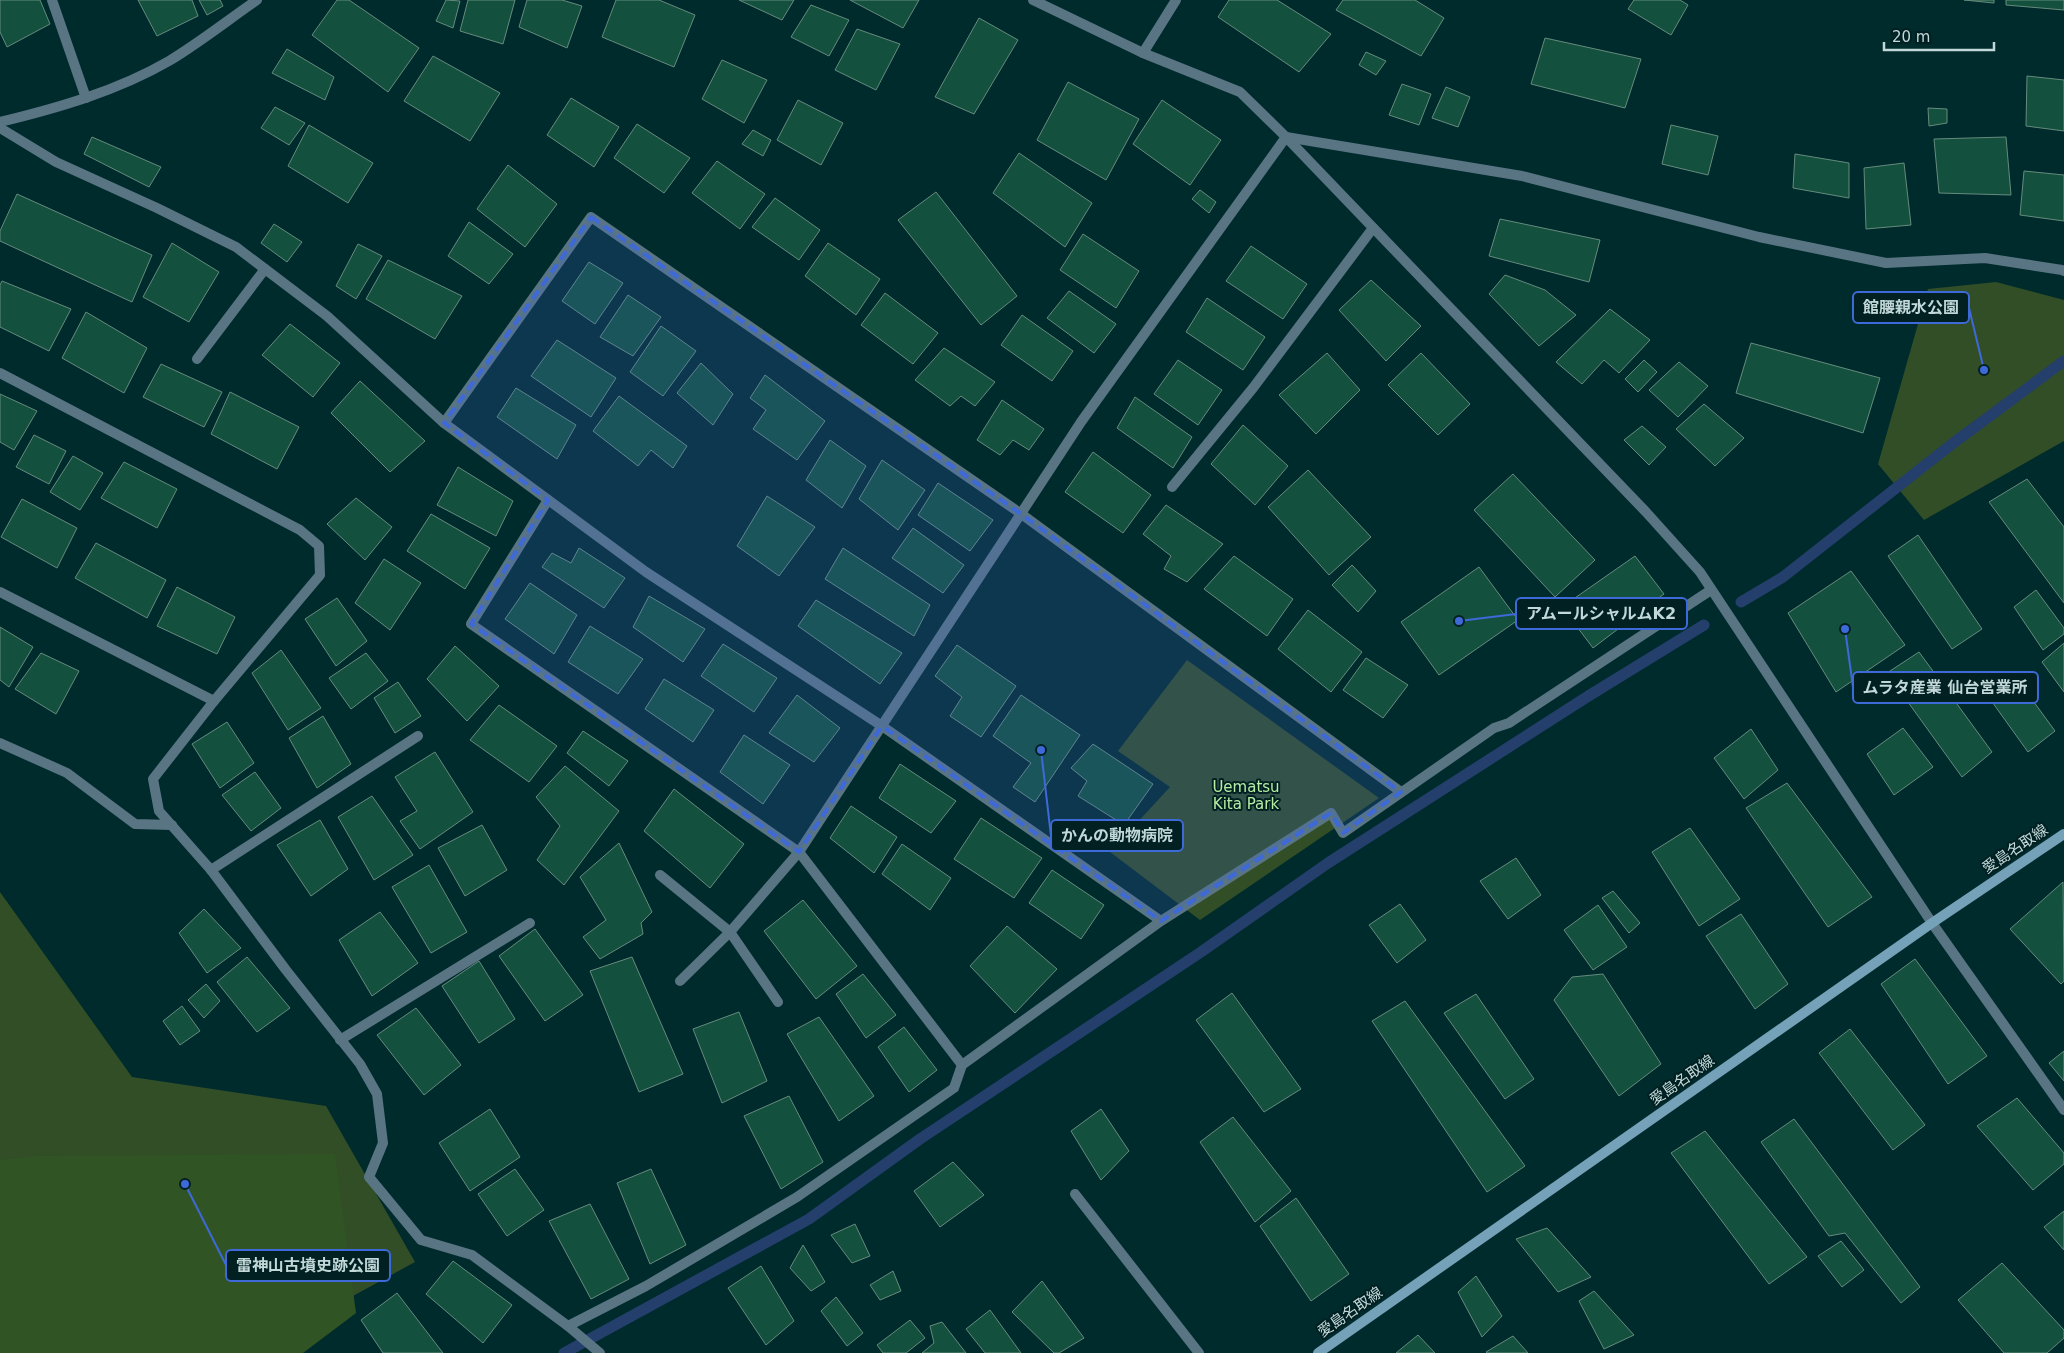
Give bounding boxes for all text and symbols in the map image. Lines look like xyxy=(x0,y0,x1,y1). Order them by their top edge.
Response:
scale bar xyxy=(1884,20,1994,52)
text: 20 m xyxy=(1892,28,1930,46)
callout: 館腰親水公園 xyxy=(1853,292,1969,323)
text: 館腰親水公園 xyxy=(1863,298,1959,317)
callout: アムールシャルムK2 xyxy=(1516,598,1687,629)
text: アムールシャルムK2 xyxy=(1526,604,1676,623)
callout: ムラタ産業 仙台営業所 xyxy=(1853,672,2038,703)
text: ムラタ産業 仙台営業所 xyxy=(1863,678,2027,697)
park label: Uematsu Kita Park xyxy=(1212,778,1280,813)
callout: かんの動物病院 xyxy=(1051,820,1183,851)
street label: 愛島名取線 xyxy=(1979,821,2051,877)
text: かんの動物病院 xyxy=(1061,826,1173,845)
street label: 愛島名取線 xyxy=(1646,1051,1718,1109)
callout: 雷神山古墳史跡公園 xyxy=(226,1250,390,1281)
text: 雷神山古墳史跡公園 xyxy=(236,1256,380,1275)
street label: 愛島名取線 xyxy=(1314,1283,1386,1341)

